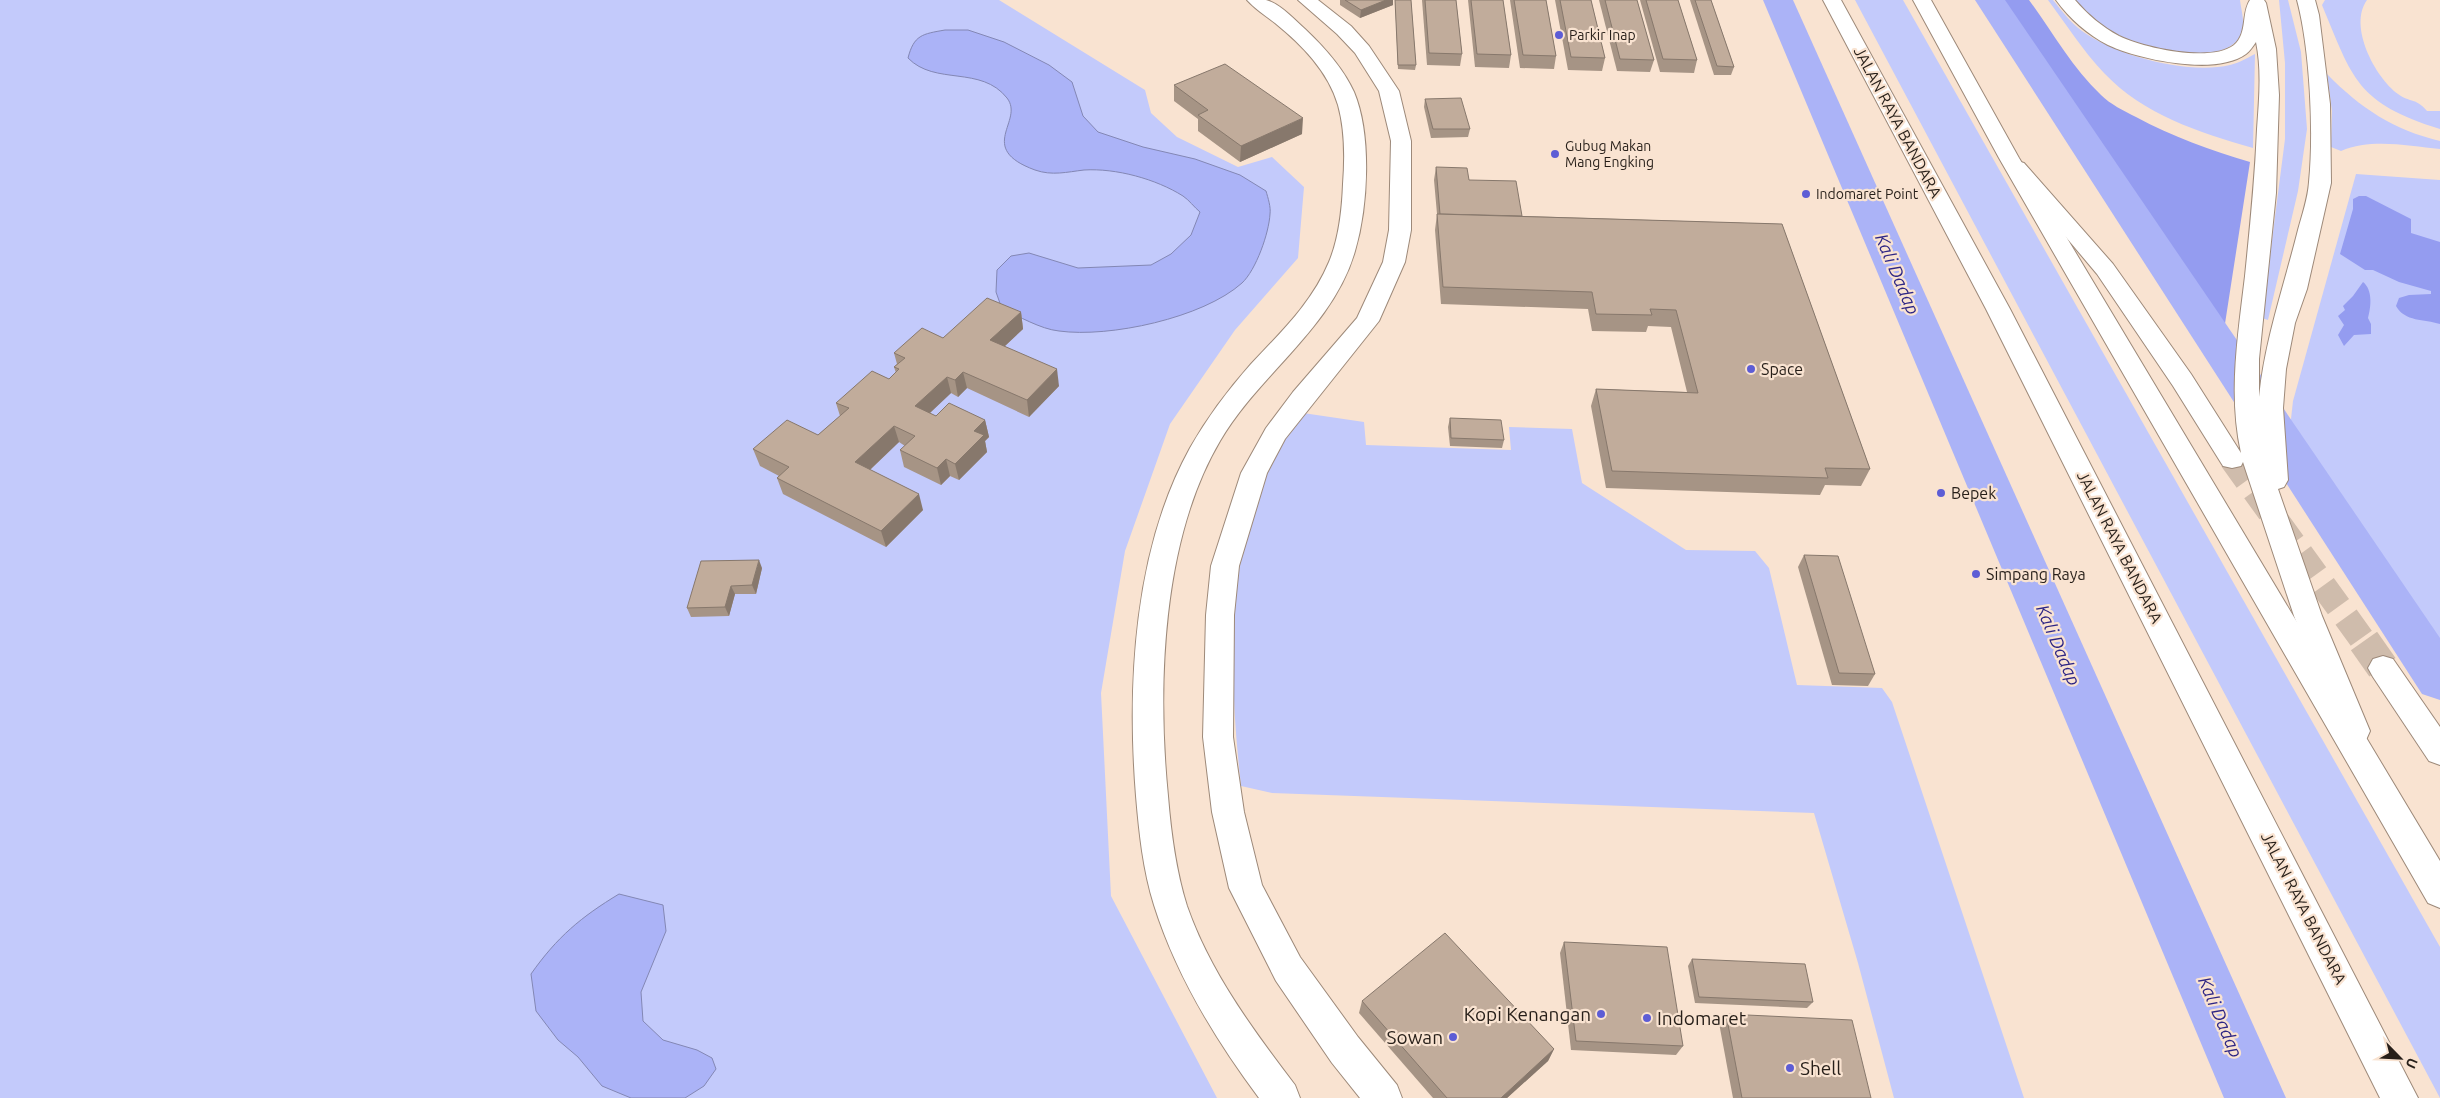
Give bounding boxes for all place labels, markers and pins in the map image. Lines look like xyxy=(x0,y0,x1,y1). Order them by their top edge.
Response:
place label: Parkir Inap xyxy=(1569,27,1636,43)
marker: Parkir Inap xyxy=(1553,29,1565,41)
place label: Gubug Makan Mang Engking xyxy=(1565,138,1654,170)
marker: Gubug Makan Mang Engking xyxy=(1549,148,1561,160)
place label: Indomaret Point xyxy=(1816,186,1919,202)
marker: Indomaret Point xyxy=(1800,188,1812,200)
place label: Space xyxy=(1761,360,1803,378)
marker: Space xyxy=(1745,363,1757,375)
place label: Bepek xyxy=(1951,484,1996,502)
marker: Bepek xyxy=(1935,487,1947,499)
place label: Simpang Raya xyxy=(1986,565,2086,583)
marker: Simpang Raya xyxy=(1970,568,1982,580)
place label: Kopi Kenangan xyxy=(1464,1003,1591,1025)
place label: Indomaret xyxy=(1657,1007,1747,1029)
marker: Kopi Kenangan xyxy=(1595,1008,1607,1020)
marker: Indomaret xyxy=(1641,1012,1653,1024)
place label: Sowan xyxy=(1387,1026,1443,1048)
marker: Sowan xyxy=(1447,1031,1459,1043)
place label: Shell xyxy=(1800,1057,1841,1079)
marker: Shell xyxy=(1784,1062,1796,1074)

